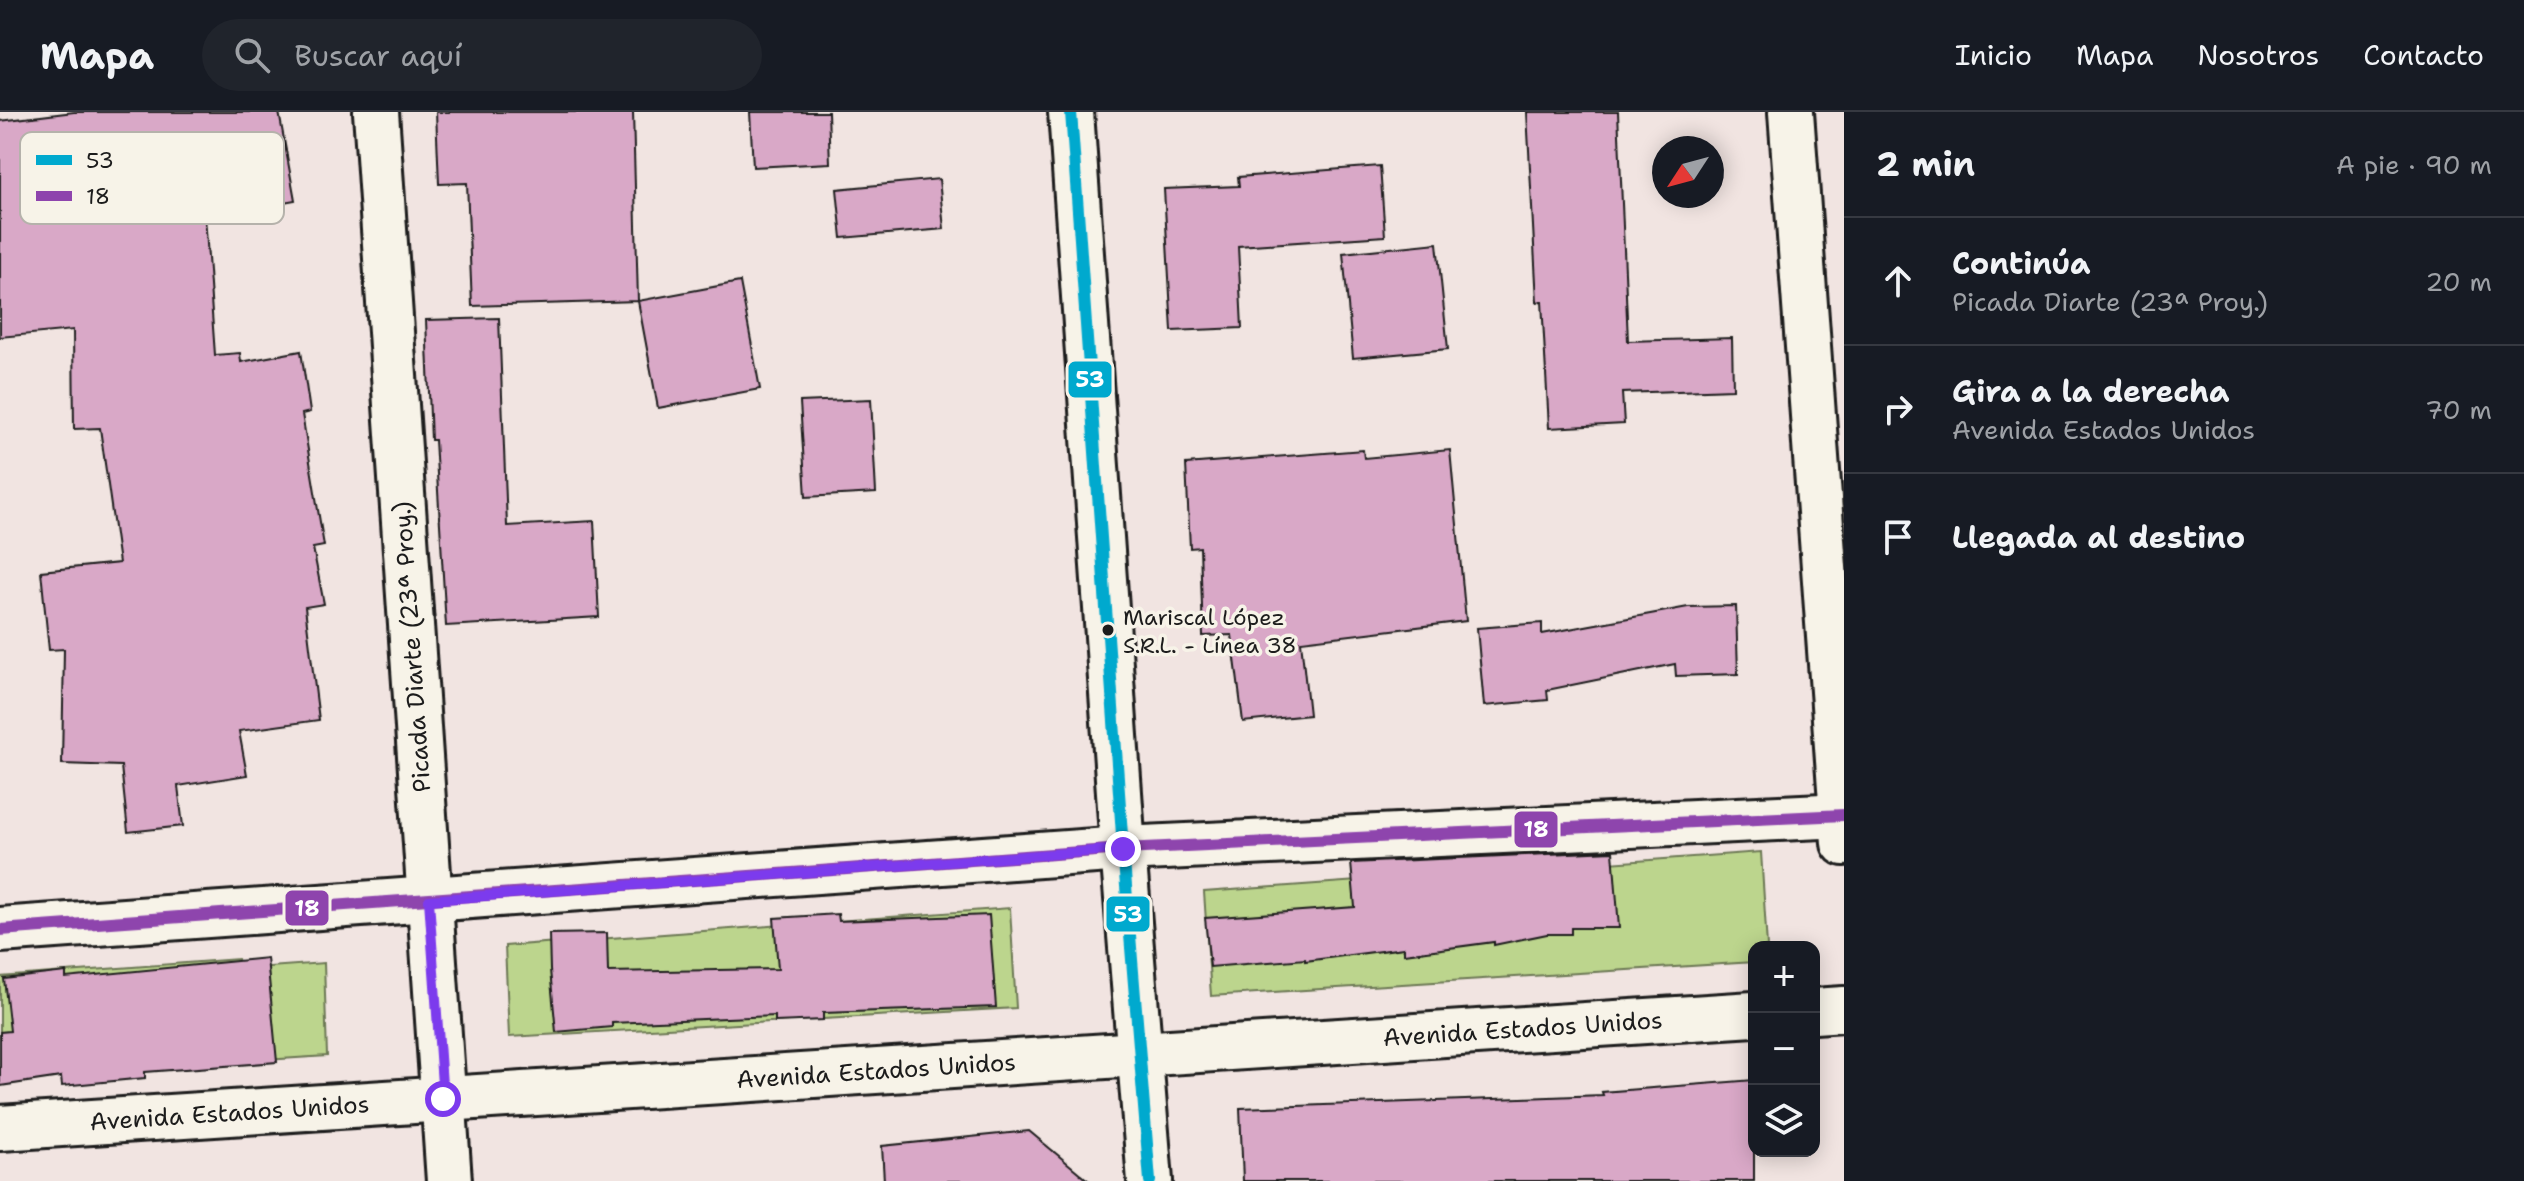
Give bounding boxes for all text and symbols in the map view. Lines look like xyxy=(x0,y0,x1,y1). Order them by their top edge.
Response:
search box xyxy=(202,19,762,91)
text: Mapa xyxy=(40,30,154,81)
icon: search xyxy=(230,33,274,77)
text: Buscar aquí xyxy=(294,35,462,76)
text: Inicio xyxy=(1955,36,2032,74)
text: Mapa xyxy=(2076,36,2153,74)
text: Nosotros xyxy=(2197,36,2319,74)
text: Contacto xyxy=(2363,36,2484,74)
legend xyxy=(20,132,284,224)
north arrow xyxy=(1652,136,1724,208)
text: 2 min xyxy=(1876,141,1975,187)
text: 53 xyxy=(86,146,114,175)
text: A pie · 90 m xyxy=(2336,147,2492,182)
text: 18 xyxy=(86,182,110,211)
text: Continúa xyxy=(1952,243,2091,284)
icon: ahead xyxy=(1876,259,1920,303)
text: 20 m xyxy=(2425,264,2492,299)
text: Picada Diarte (23ª Proy.) xyxy=(1952,284,2268,319)
line badge: 53 xyxy=(1067,360,1113,399)
text: 53 xyxy=(1076,365,1104,394)
text: Gira a la derecha xyxy=(1952,371,2230,412)
icon: right xyxy=(1876,387,1920,431)
text: 70 m xyxy=(2425,392,2492,427)
text: Avenida Estados Unidos xyxy=(1952,412,2255,447)
street label: Picada Diarte (23ª Proy.) xyxy=(386,500,438,794)
icon: arrive xyxy=(1876,515,1920,559)
text: Llegada al destino xyxy=(1952,517,2245,558)
place label: Mariscal López S.R.L. - Línea 38 xyxy=(1123,603,1297,660)
marker: Mariscal López S.R.L. - Línea 38 xyxy=(1100,622,1116,638)
line badge: 18 xyxy=(1513,810,1559,849)
text: 18 xyxy=(1523,815,1549,844)
route end xyxy=(1105,831,1141,867)
line badge: 18 xyxy=(284,889,330,927)
text: 18 xyxy=(294,894,320,923)
line badge: 53 xyxy=(1105,895,1151,933)
text: 53 xyxy=(1114,900,1142,929)
map controls xyxy=(1748,941,1820,1157)
button: + xyxy=(1748,941,1820,1013)
street label: Avenida Estados Unidos xyxy=(1382,1004,1664,1054)
button: − xyxy=(1748,1013,1820,1085)
street label: Avenida Estados Unidos xyxy=(735,1046,1017,1096)
route start xyxy=(425,1081,461,1117)
button: layers xyxy=(1748,1085,1820,1157)
street label: Avenida Estados Unidos xyxy=(89,1088,370,1138)

